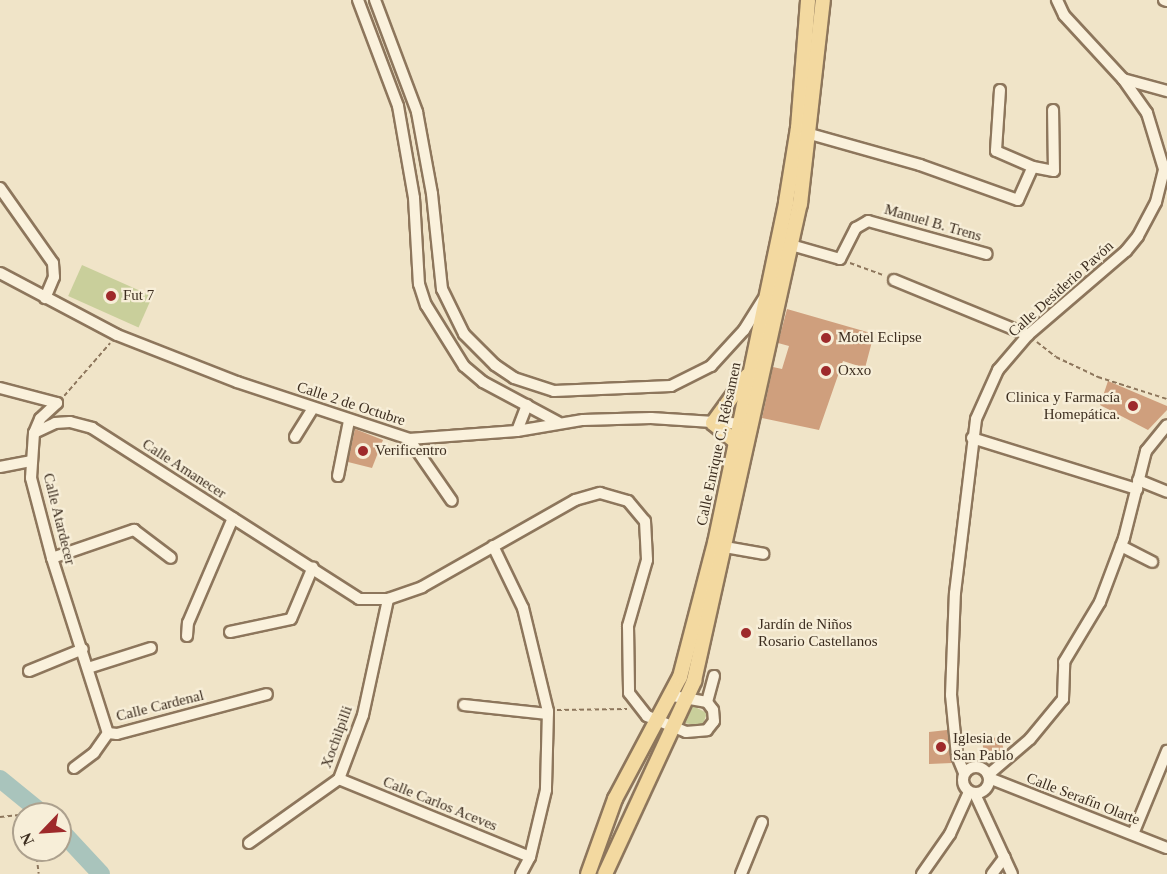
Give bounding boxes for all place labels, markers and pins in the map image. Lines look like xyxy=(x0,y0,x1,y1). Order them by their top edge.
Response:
place label: Fut 7 xyxy=(123,287,154,305)
marker: Fut 7 xyxy=(104,289,118,303)
place label: Motel Eclipse xyxy=(838,329,922,347)
marker: Motel Eclipse xyxy=(819,331,833,345)
place label: Oxxo xyxy=(838,362,871,380)
marker: Oxxo xyxy=(819,364,833,378)
place label: Clinica y Farmacía Homepática. xyxy=(1006,388,1120,423)
marker: Clinica y Farmacía Homepática. xyxy=(1124,397,1142,415)
place label: Verificentro xyxy=(375,442,447,460)
marker: Verificentro xyxy=(356,444,370,458)
place label: Jardín de Niños Rosario Castellanos xyxy=(758,615,878,650)
marker: Jardín de Niños Rosario Castellanos xyxy=(739,626,753,640)
place label: Iglesia de San Pablo xyxy=(953,729,1013,764)
marker: Iglesia de San Pablo xyxy=(934,740,948,754)

